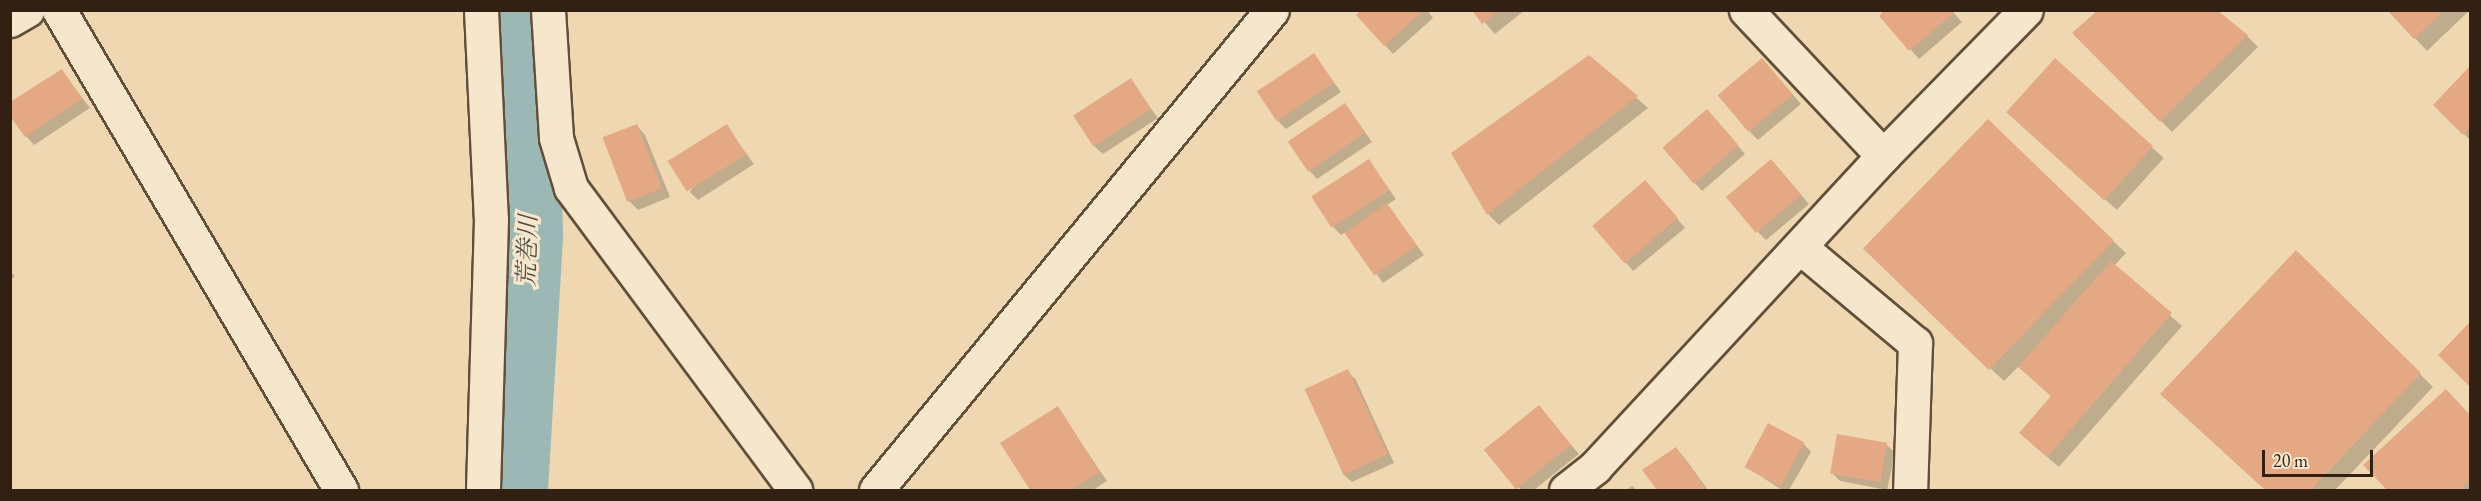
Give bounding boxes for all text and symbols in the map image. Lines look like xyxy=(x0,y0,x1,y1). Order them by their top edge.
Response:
water label: 荒巻川 xyxy=(511,215,543,287)
scale bar xyxy=(2265,438,2376,476)
text: 20 m xyxy=(2273,449,2308,472)

